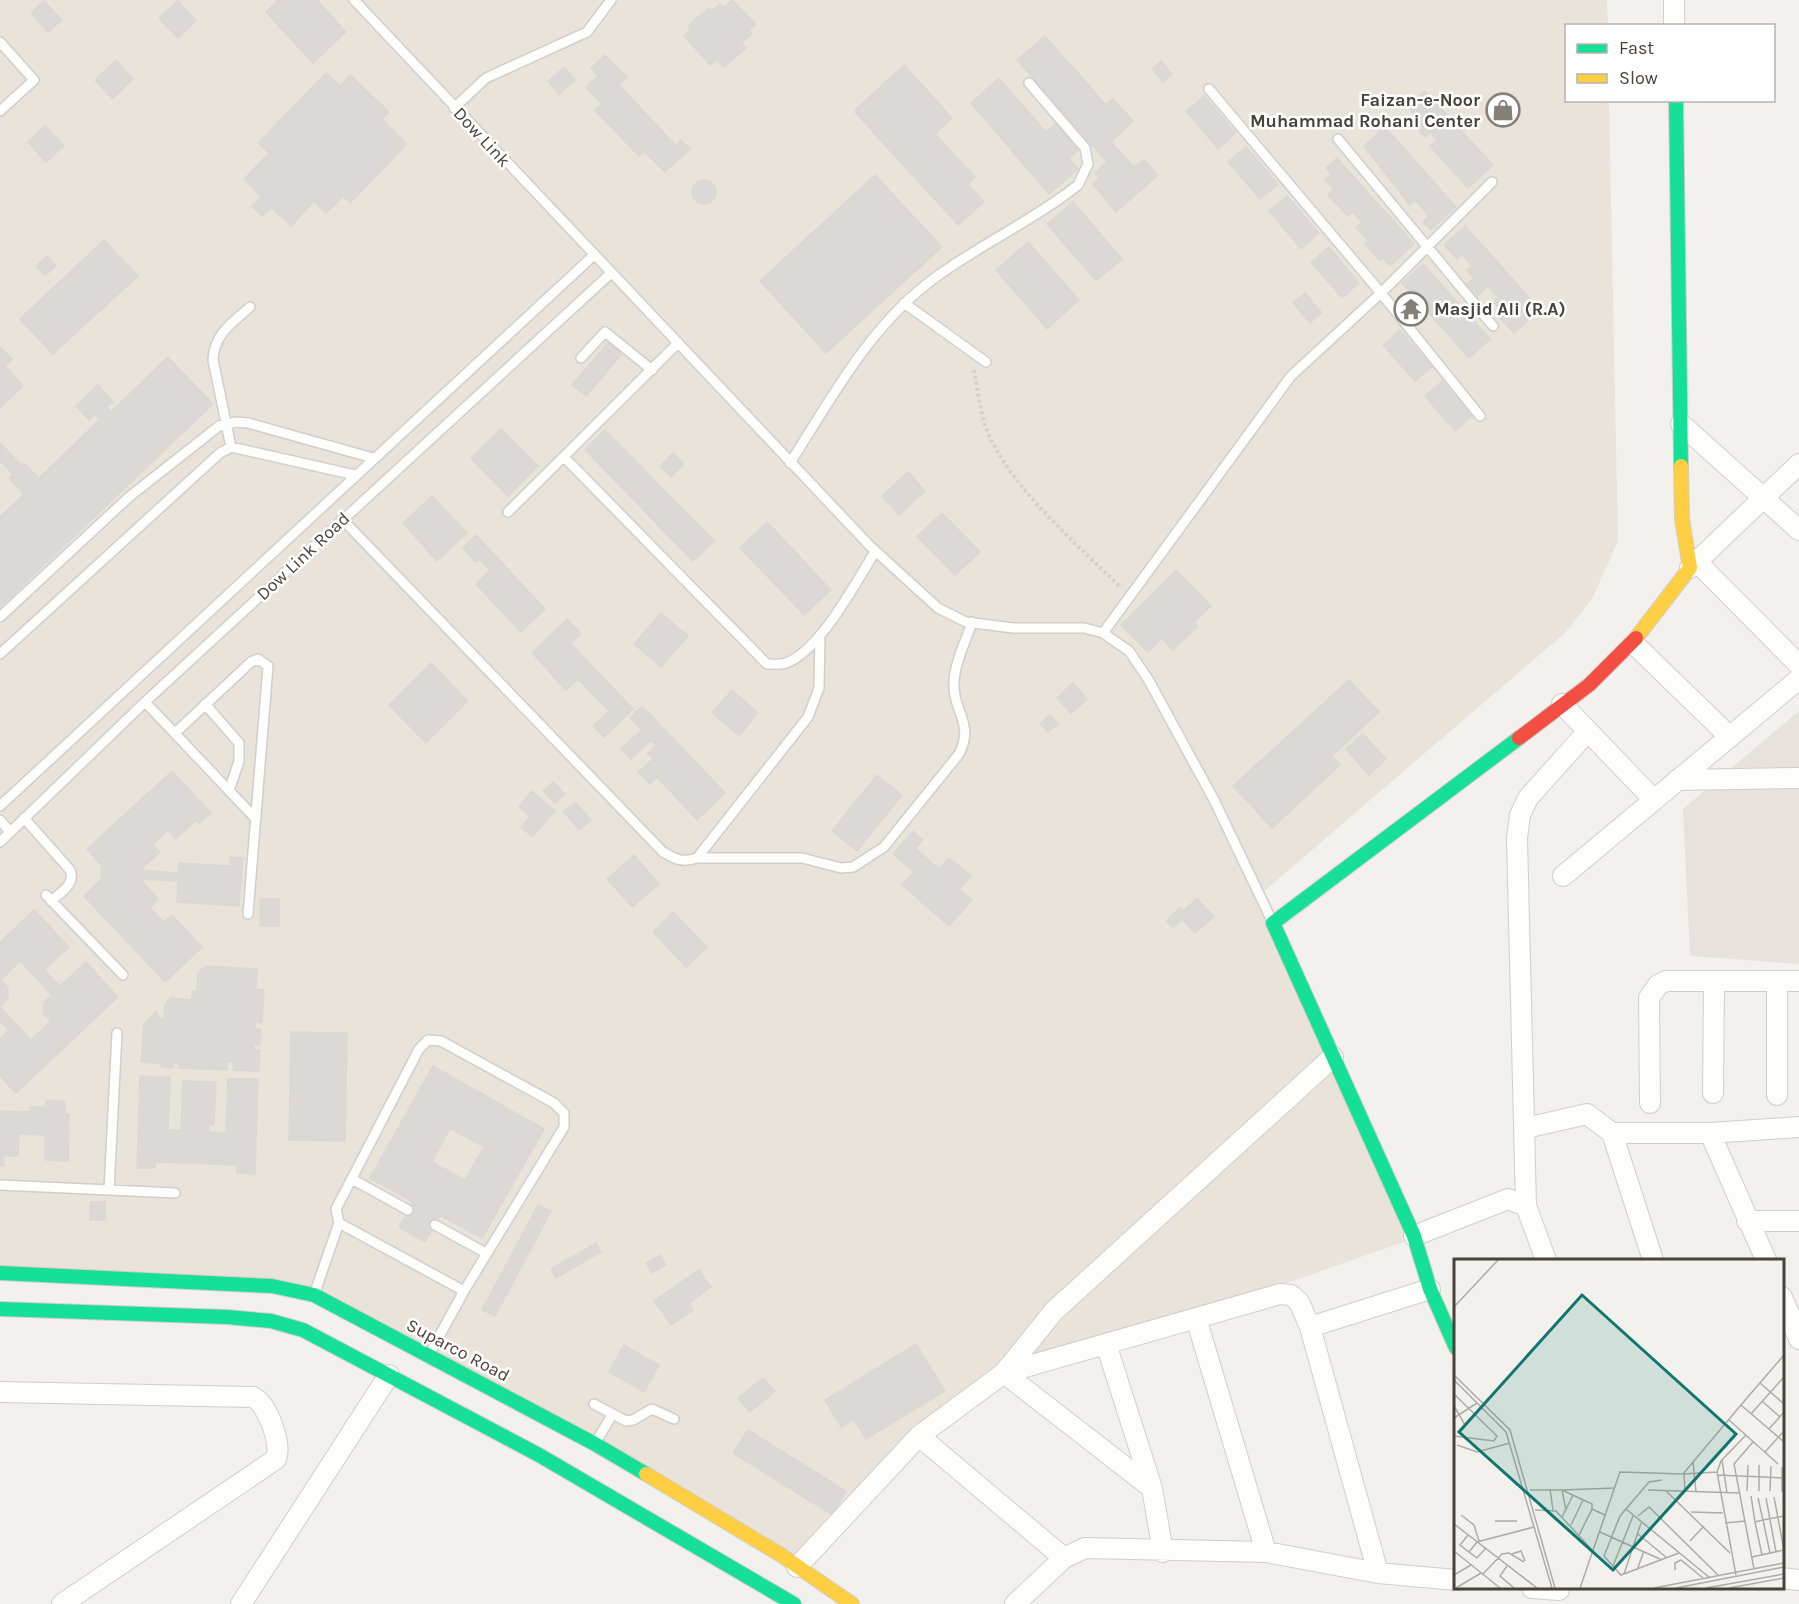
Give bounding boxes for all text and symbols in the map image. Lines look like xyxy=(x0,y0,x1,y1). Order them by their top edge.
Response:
legend xyxy=(1565,24,1775,102)
text: Fast xyxy=(1619,37,1654,59)
text: Slow xyxy=(1619,67,1658,89)
place label: Faizan-e-Noor Muhammad Rohani Center xyxy=(1250,89,1480,132)
shop icon: Faizan-e-Noor Muhammad Rohani Center xyxy=(1485,92,1521,128)
street label: Dow Link xyxy=(449,103,515,171)
temple icon: Masjid Ali (R.A) xyxy=(1393,291,1429,327)
place label: Masjid Ali (R.A) xyxy=(1434,298,1566,320)
street label: Dow Link Road xyxy=(252,507,354,605)
inset map xyxy=(1454,1259,1784,1589)
street label: Suparco Road xyxy=(403,1314,513,1386)

